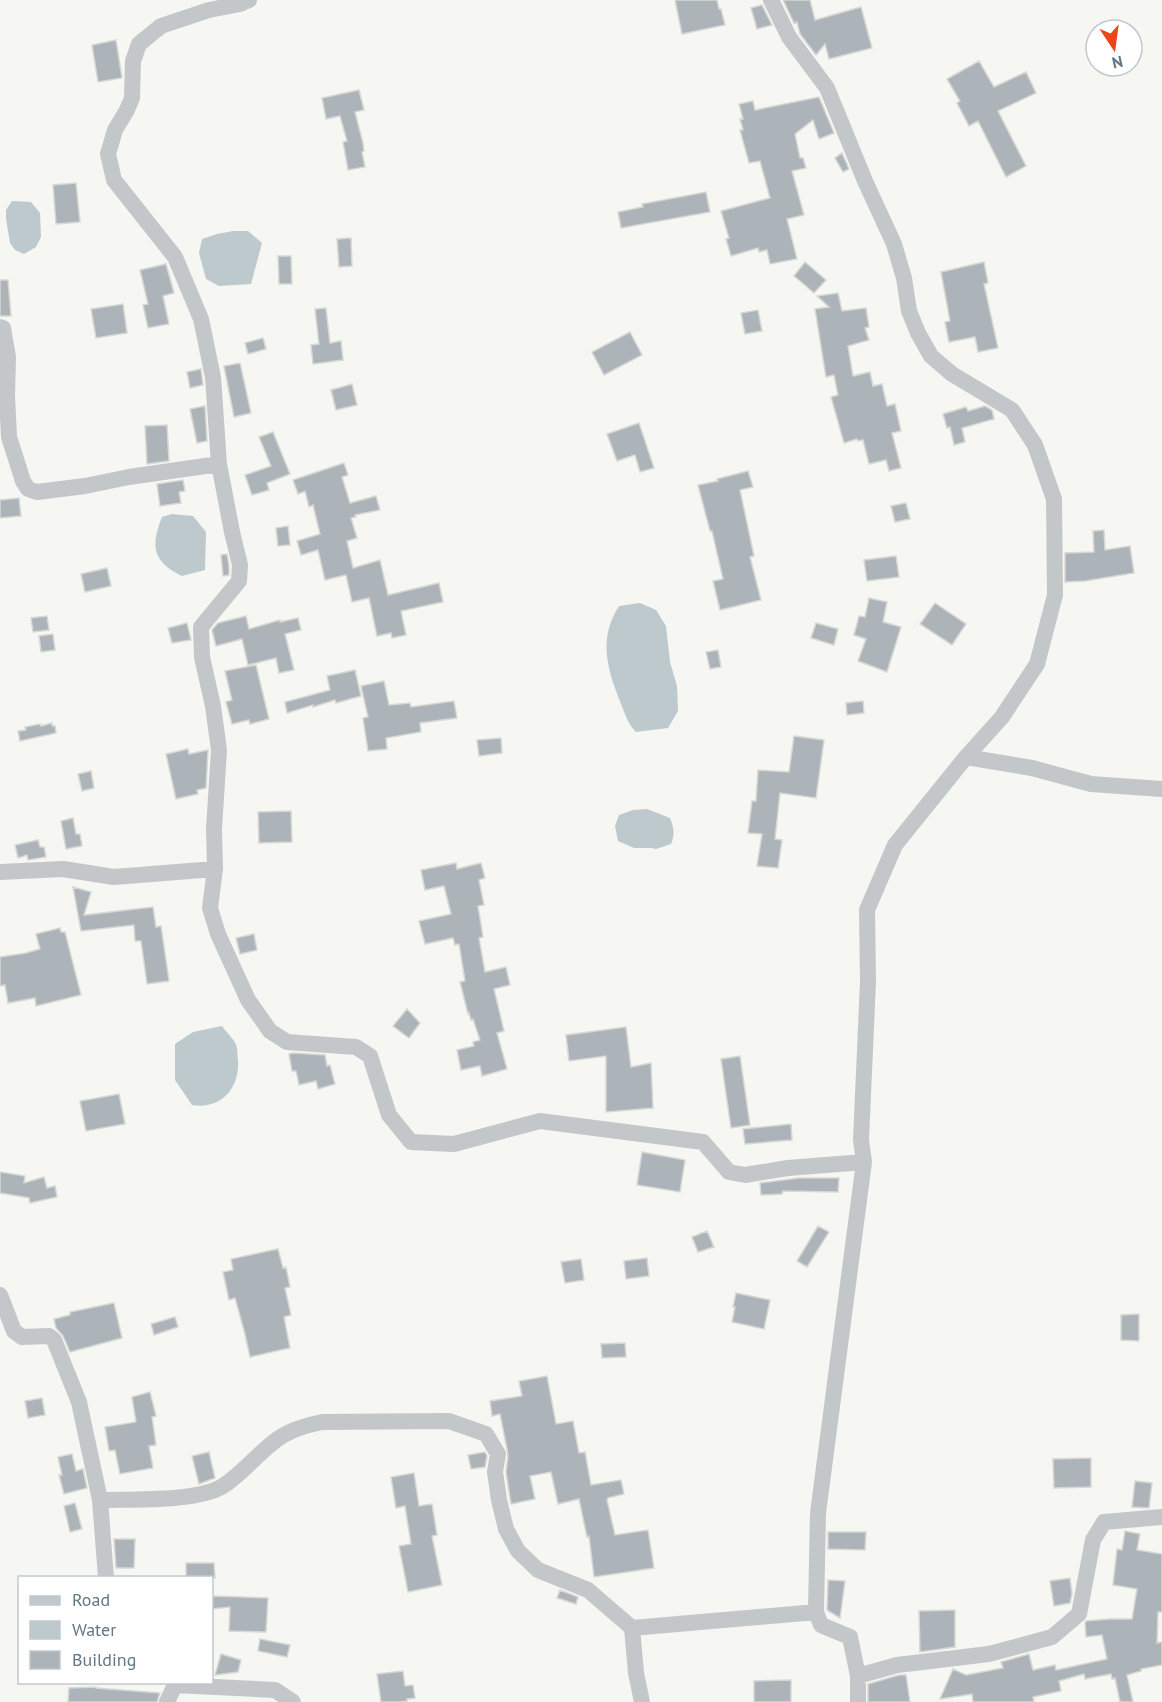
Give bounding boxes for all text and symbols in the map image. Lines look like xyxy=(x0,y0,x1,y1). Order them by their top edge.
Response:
north arrow xyxy=(1084,18,1144,78)
text: N xyxy=(1110,52,1125,74)
legend xyxy=(18,1576,213,1684)
text: Road xyxy=(72,1588,110,1611)
text: Water xyxy=(72,1618,116,1641)
text: Building xyxy=(72,1648,136,1671)

